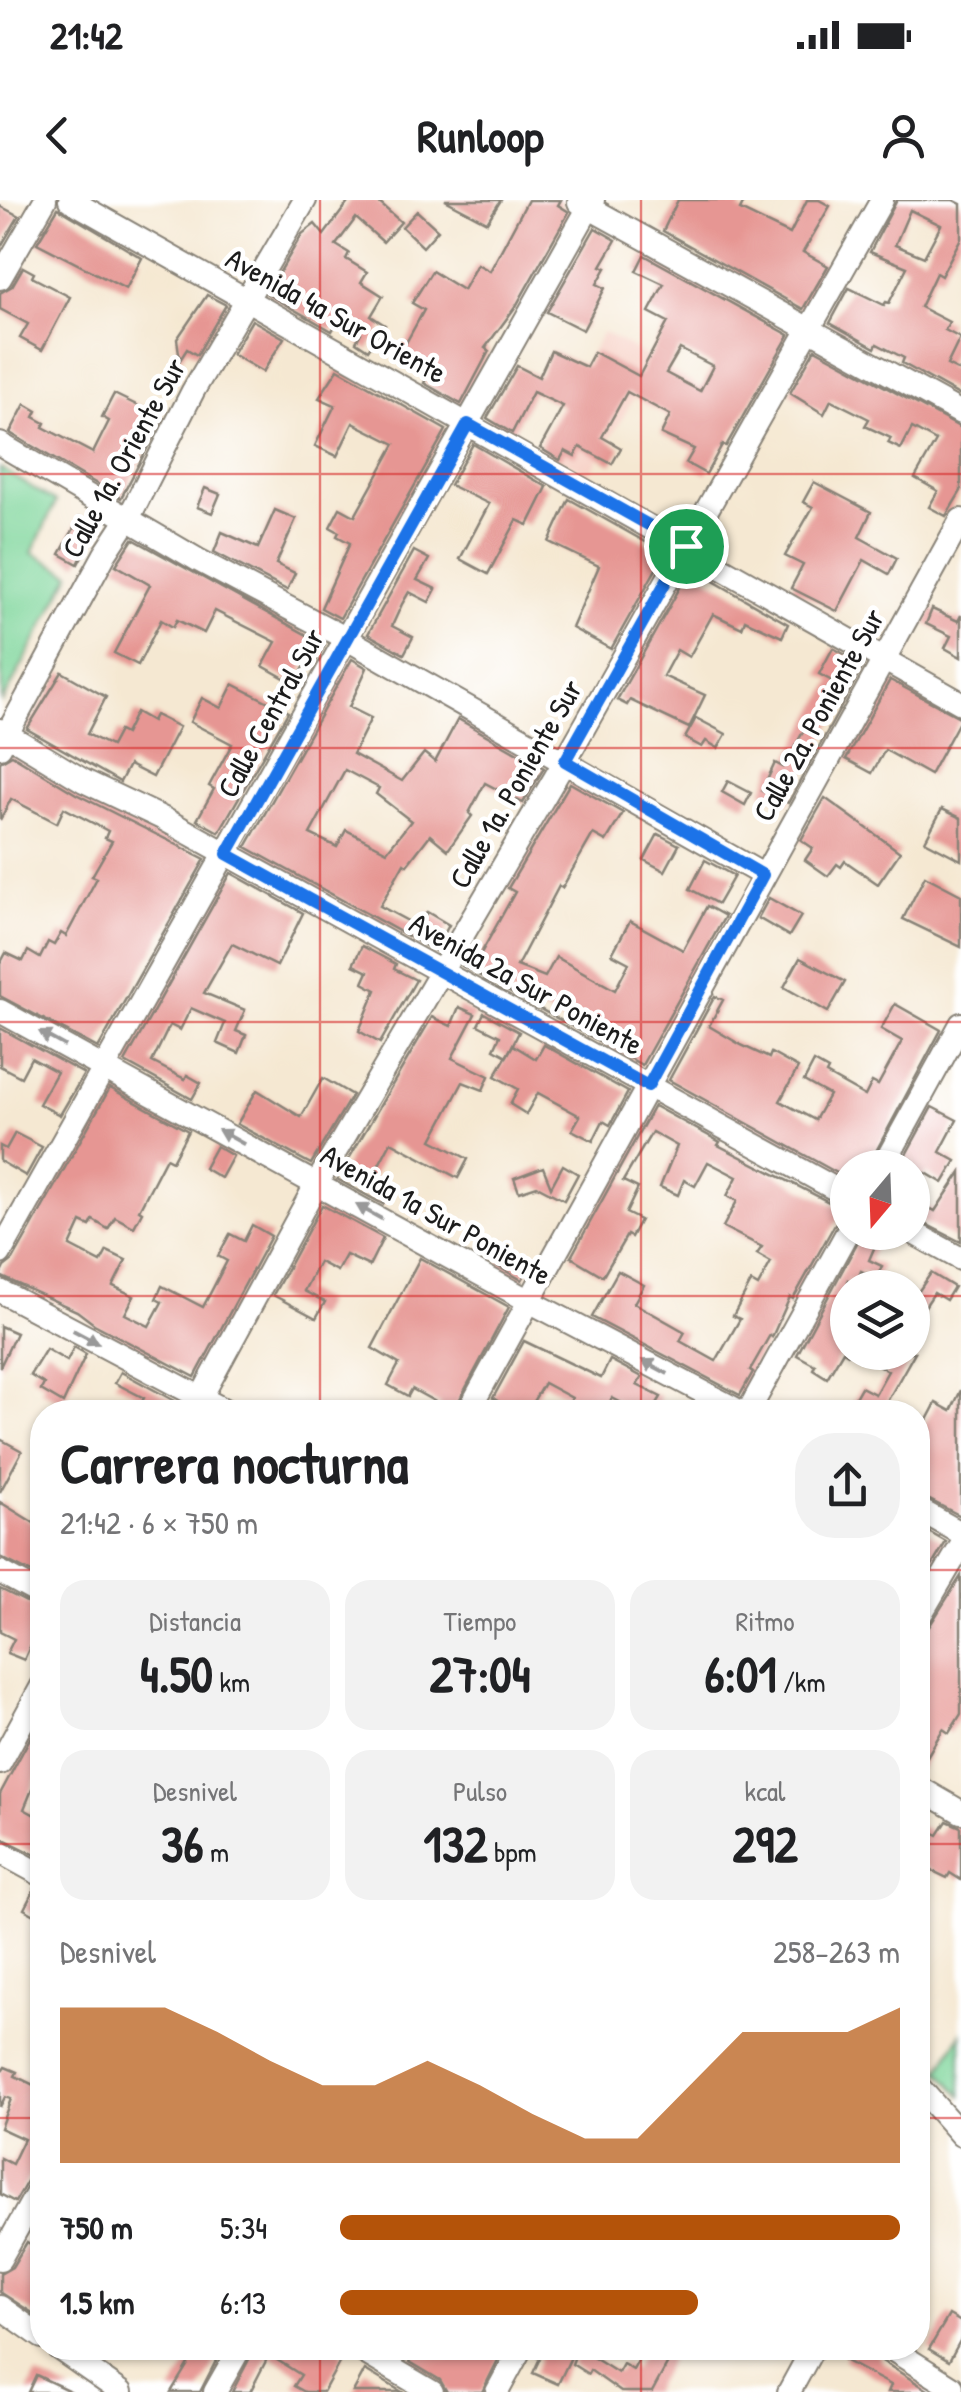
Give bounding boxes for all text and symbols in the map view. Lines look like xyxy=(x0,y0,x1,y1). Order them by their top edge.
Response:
text: 21:42 xyxy=(50,9,122,61)
text: Runloop xyxy=(417,105,544,166)
icon: back xyxy=(30,108,85,163)
icon: person xyxy=(876,108,931,163)
street label: Avenida 4a Sur Oriente xyxy=(219,238,454,392)
street label: Calle 1a. Oriente Sur xyxy=(52,350,195,565)
pin xyxy=(644,504,729,589)
icon: arrive xyxy=(659,519,714,574)
street label: Calle 2a. Poniente Sur xyxy=(743,600,893,828)
street label: Calle Central Sur xyxy=(207,620,333,804)
street label: Calle 1a. Poniente Sur xyxy=(439,671,591,895)
street label: Avenida 2a Sur Poniente xyxy=(403,902,650,1064)
one-way arrow xyxy=(38,1031,66,1049)
one-way arrow xyxy=(217,1128,245,1146)
street label: Avenida 1a Sur Poniente xyxy=(314,1134,559,1294)
north arrow xyxy=(830,1150,930,1250)
map controls xyxy=(830,1150,930,1370)
one-way arrow xyxy=(355,1204,383,1222)
button: layers xyxy=(830,1270,930,1370)
one-way arrow xyxy=(72,1328,100,1345)
one-way arrow xyxy=(640,1359,669,1376)
text: Carrera nocturna xyxy=(60,1426,408,1500)
button: share xyxy=(795,1433,900,1538)
text: 21:42 · 6 × 750 m xyxy=(60,1501,258,1544)
text: Distancia xyxy=(149,1602,241,1640)
text: Tiempo xyxy=(444,1602,516,1640)
text: Ritmo xyxy=(736,1602,794,1640)
text: 4.50 xyxy=(140,1640,213,1708)
text: 27:04 xyxy=(430,1640,530,1708)
text: 6:01 xyxy=(704,1640,777,1708)
text: km xyxy=(213,1663,250,1701)
text: /km xyxy=(777,1663,826,1701)
text: Desnivel xyxy=(153,1772,237,1810)
text: Pulso xyxy=(453,1772,507,1810)
text: kcal xyxy=(745,1772,785,1810)
text: 36 xyxy=(161,1810,203,1878)
text: 132 xyxy=(424,1810,487,1878)
text: 292 xyxy=(732,1810,798,1878)
text: m xyxy=(203,1833,229,1871)
text: bpm xyxy=(487,1833,536,1871)
text: Desnivel xyxy=(60,1930,156,1973)
text: 258–263 m xyxy=(773,1930,900,1973)
text: 750 m xyxy=(60,2206,133,2249)
text: 5:34 xyxy=(220,2206,267,2249)
text: 1.5 km xyxy=(60,2281,134,2324)
text: 6:13 xyxy=(220,2281,266,2324)

